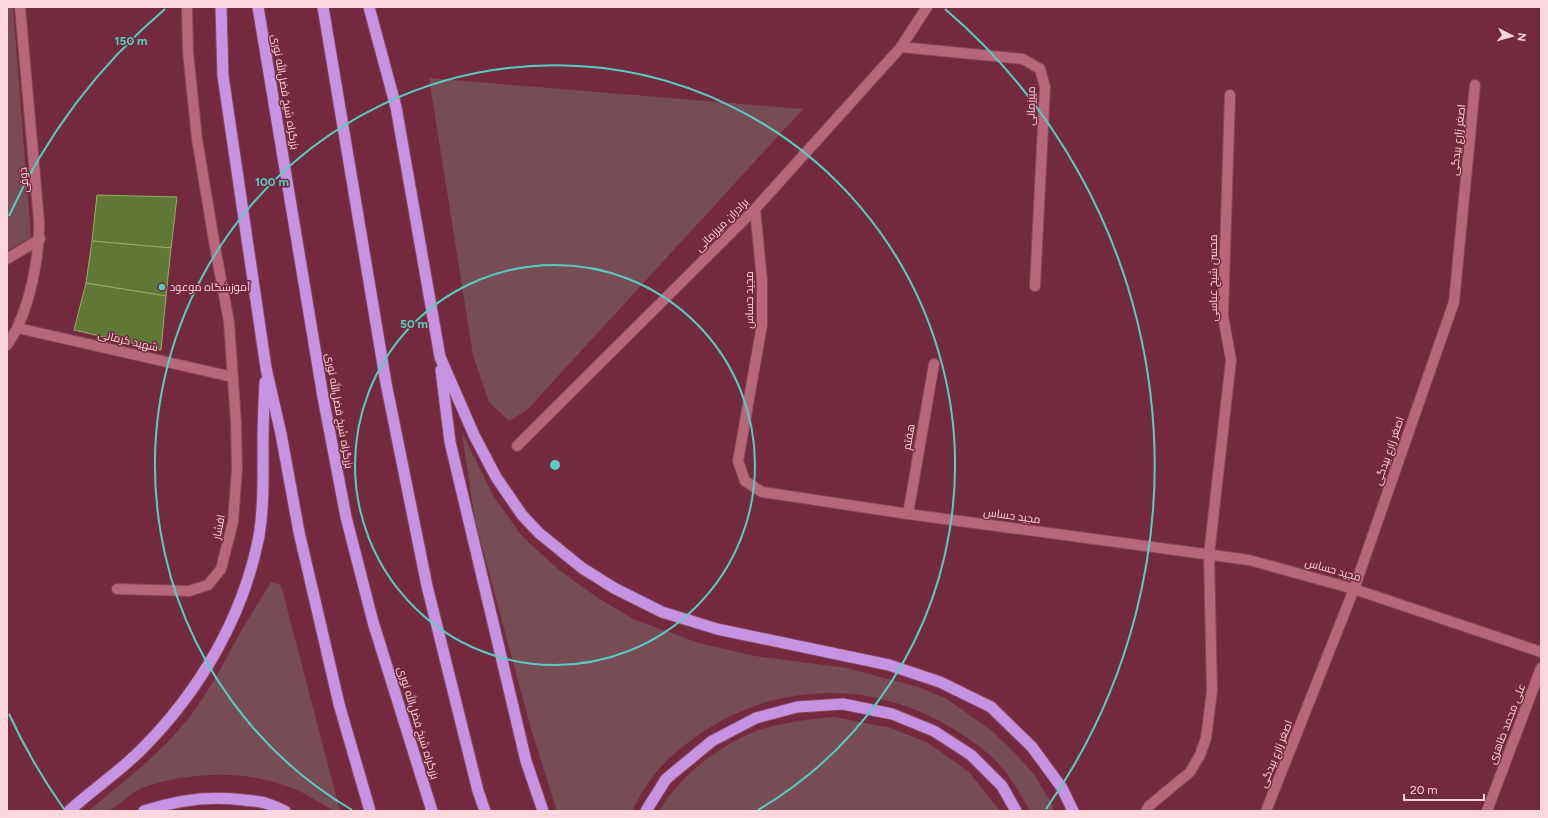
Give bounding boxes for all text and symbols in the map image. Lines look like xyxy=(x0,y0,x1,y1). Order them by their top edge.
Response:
north arrow xyxy=(1492,16,1532,56)
text: N xyxy=(1515,32,1528,42)
street label: بزرگراه شیخ فضل‌الله نوری xyxy=(267,33,304,151)
text: 150 m xyxy=(114,34,148,48)
street label: میرزمانی xyxy=(1024,86,1038,126)
street label: اصغر زارع بیدگی xyxy=(1448,104,1469,176)
street label: ذوقی xyxy=(16,167,32,193)
text: 100 m xyxy=(255,175,289,189)
street label: برادران میرزمانی xyxy=(693,196,751,254)
street label: محسن شیخ عباسی xyxy=(1207,234,1221,322)
street label: مجید حساس xyxy=(743,271,756,329)
place label: آموزشگاه موعود xyxy=(170,281,250,294)
marker: آموزشگاه موعود xyxy=(157,282,167,292)
text: 50 m xyxy=(400,317,428,331)
street label: شهید کرمانی xyxy=(97,328,159,354)
street label: بزرگراه شیخ فضل‌الله نوری xyxy=(321,352,358,470)
street label: اصغر زارع بیدگی xyxy=(1371,415,1408,487)
street label: هفتم xyxy=(900,423,919,451)
centre of rings xyxy=(548,458,562,472)
street label: مجید حساس xyxy=(983,506,1041,526)
street label: افشار xyxy=(210,513,228,542)
street label: مجید حساس xyxy=(1303,556,1363,584)
street label: بزرگراه شیخ فضل‌الله نوری xyxy=(394,665,443,781)
street label: علی محمد طاهری xyxy=(1486,682,1528,766)
street label: اصغر زارع بیدگی xyxy=(1257,718,1296,790)
scale bar xyxy=(1404,776,1484,802)
text: 20 m xyxy=(1410,783,1438,797)

